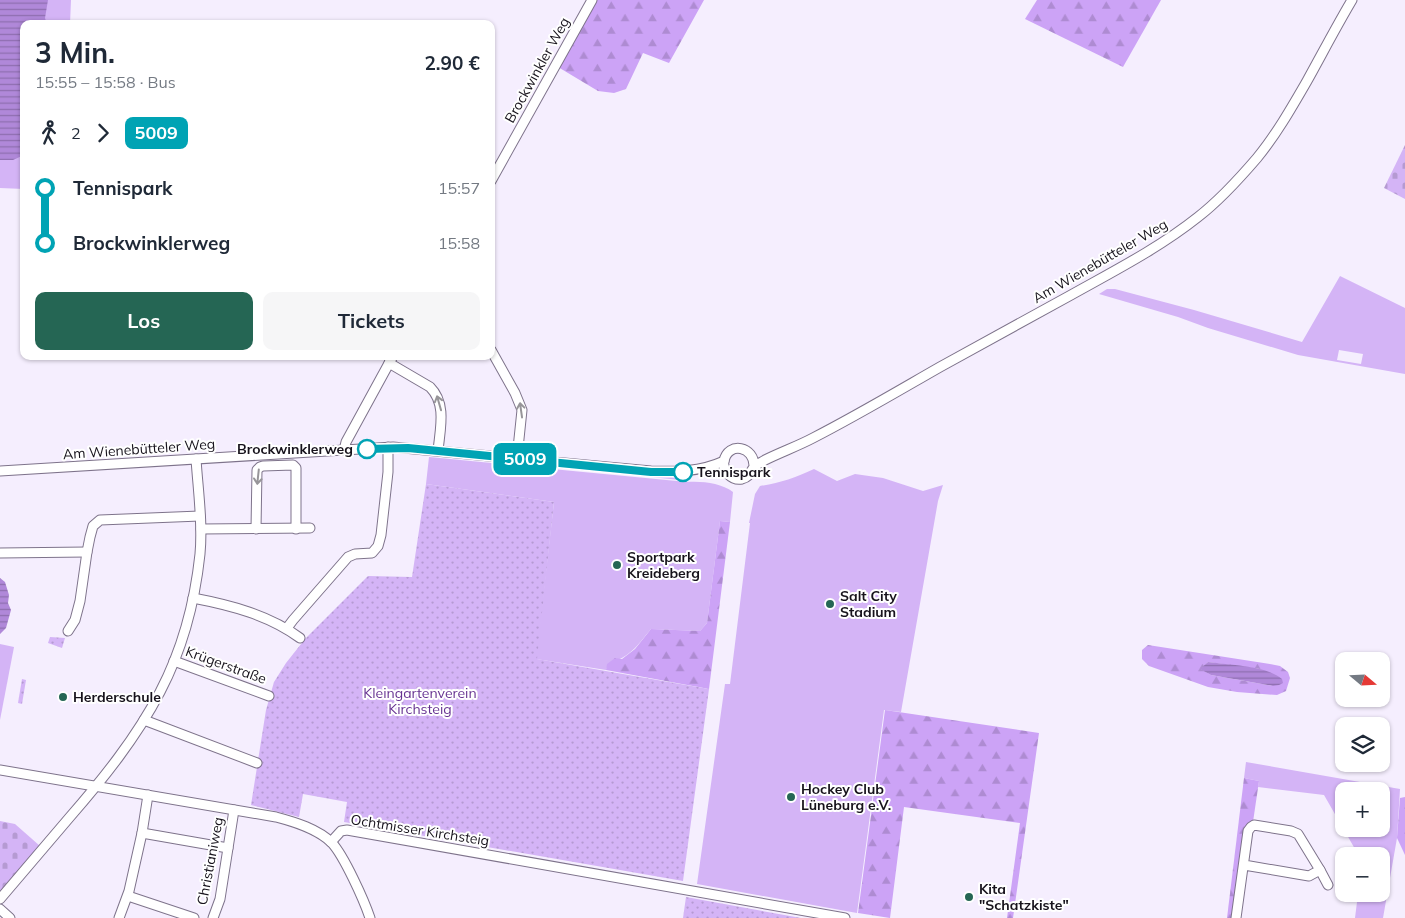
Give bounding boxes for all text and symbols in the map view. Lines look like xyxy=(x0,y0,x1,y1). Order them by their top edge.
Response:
street label: Brockwinkler Weg xyxy=(501,14,573,126)
text: 3 Min. xyxy=(35,35,115,70)
text: 2.90 € xyxy=(424,51,480,75)
text: 15:55 – 15:58 · Bus xyxy=(35,72,176,92)
icon: walk xyxy=(35,119,63,147)
icon: forward xyxy=(89,119,117,147)
text: 5009 xyxy=(135,121,178,144)
text: 2 xyxy=(71,123,81,143)
text: Tennispark xyxy=(73,176,173,200)
text: 15:57 xyxy=(438,178,480,198)
street label: Am Wienebütteler Weg xyxy=(1029,215,1171,307)
text: Brockwinklerweg xyxy=(73,231,230,255)
text: 15:58 xyxy=(438,233,480,253)
button: Los xyxy=(35,292,253,350)
button: Tickets xyxy=(263,292,480,350)
one-way arrow xyxy=(434,395,443,411)
one-way arrow xyxy=(515,402,525,418)
street label: Am Wienebütteler Weg xyxy=(62,435,216,463)
marker: Brockwinklerweg xyxy=(357,439,377,459)
place label: Brockwinklerweg xyxy=(237,440,353,458)
line badge: 5009 xyxy=(490,443,560,475)
text: 5009 xyxy=(503,447,547,470)
marker: Tennispark xyxy=(673,462,693,482)
place label: Tennispark xyxy=(697,463,771,481)
one-way arrow xyxy=(253,468,263,484)
place label: Sportpark Kreideberg xyxy=(627,548,700,582)
marker: Sportpark Kreideberg xyxy=(611,559,623,571)
place label: Salt City Stadium xyxy=(840,587,897,621)
marker: Salt City Stadium xyxy=(824,598,836,610)
street label: Krügerstraße xyxy=(183,642,269,688)
north arrow xyxy=(1335,652,1390,708)
map controls xyxy=(1335,652,1390,902)
park label: Kleingartenverein Kirchsteig xyxy=(363,684,477,718)
place label: Herderschule xyxy=(73,688,161,706)
marker: Herderschule xyxy=(57,691,69,703)
button: layers xyxy=(1335,717,1390,772)
place label: Hockey Club Lüneburg e.V. xyxy=(801,780,891,814)
button: + xyxy=(1335,782,1390,837)
marker: Hockey Club Lüneburg e.V. xyxy=(785,791,797,803)
street label: Ochtmisser Kirchsteig xyxy=(349,810,491,850)
street label: Christianiweg xyxy=(193,815,227,907)
button: − xyxy=(1335,847,1390,902)
place label: Kita "Schatzkiste" xyxy=(979,880,1069,914)
marker: Kita "Schatzkiste" xyxy=(963,891,975,903)

